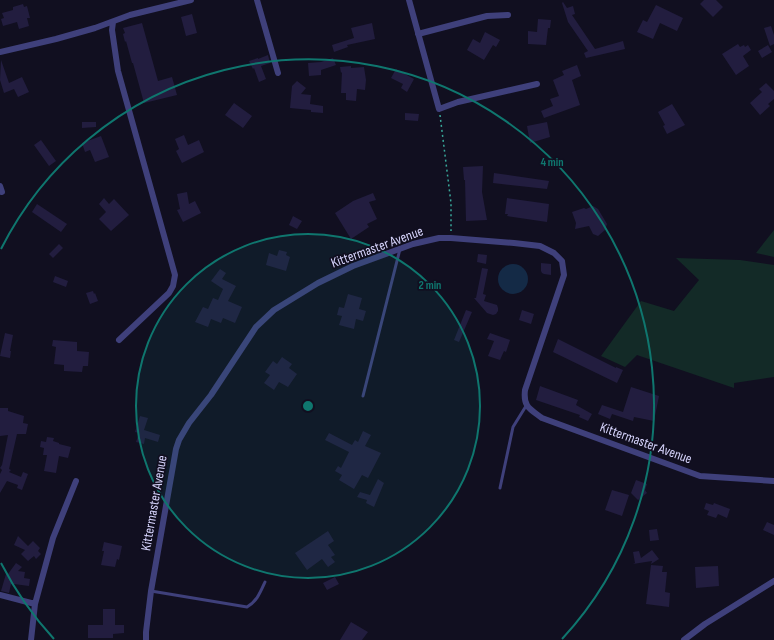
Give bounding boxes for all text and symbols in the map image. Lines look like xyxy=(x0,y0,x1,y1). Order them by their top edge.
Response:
text: 4 min xyxy=(540,155,564,170)
street label: Kittermaster Avenue xyxy=(329,222,425,272)
text: 2 min xyxy=(419,278,441,293)
centre of rings xyxy=(301,399,315,413)
street label: Kittermaster Avenue xyxy=(598,418,694,468)
street label: Kittermaster Avenue xyxy=(137,454,171,552)

